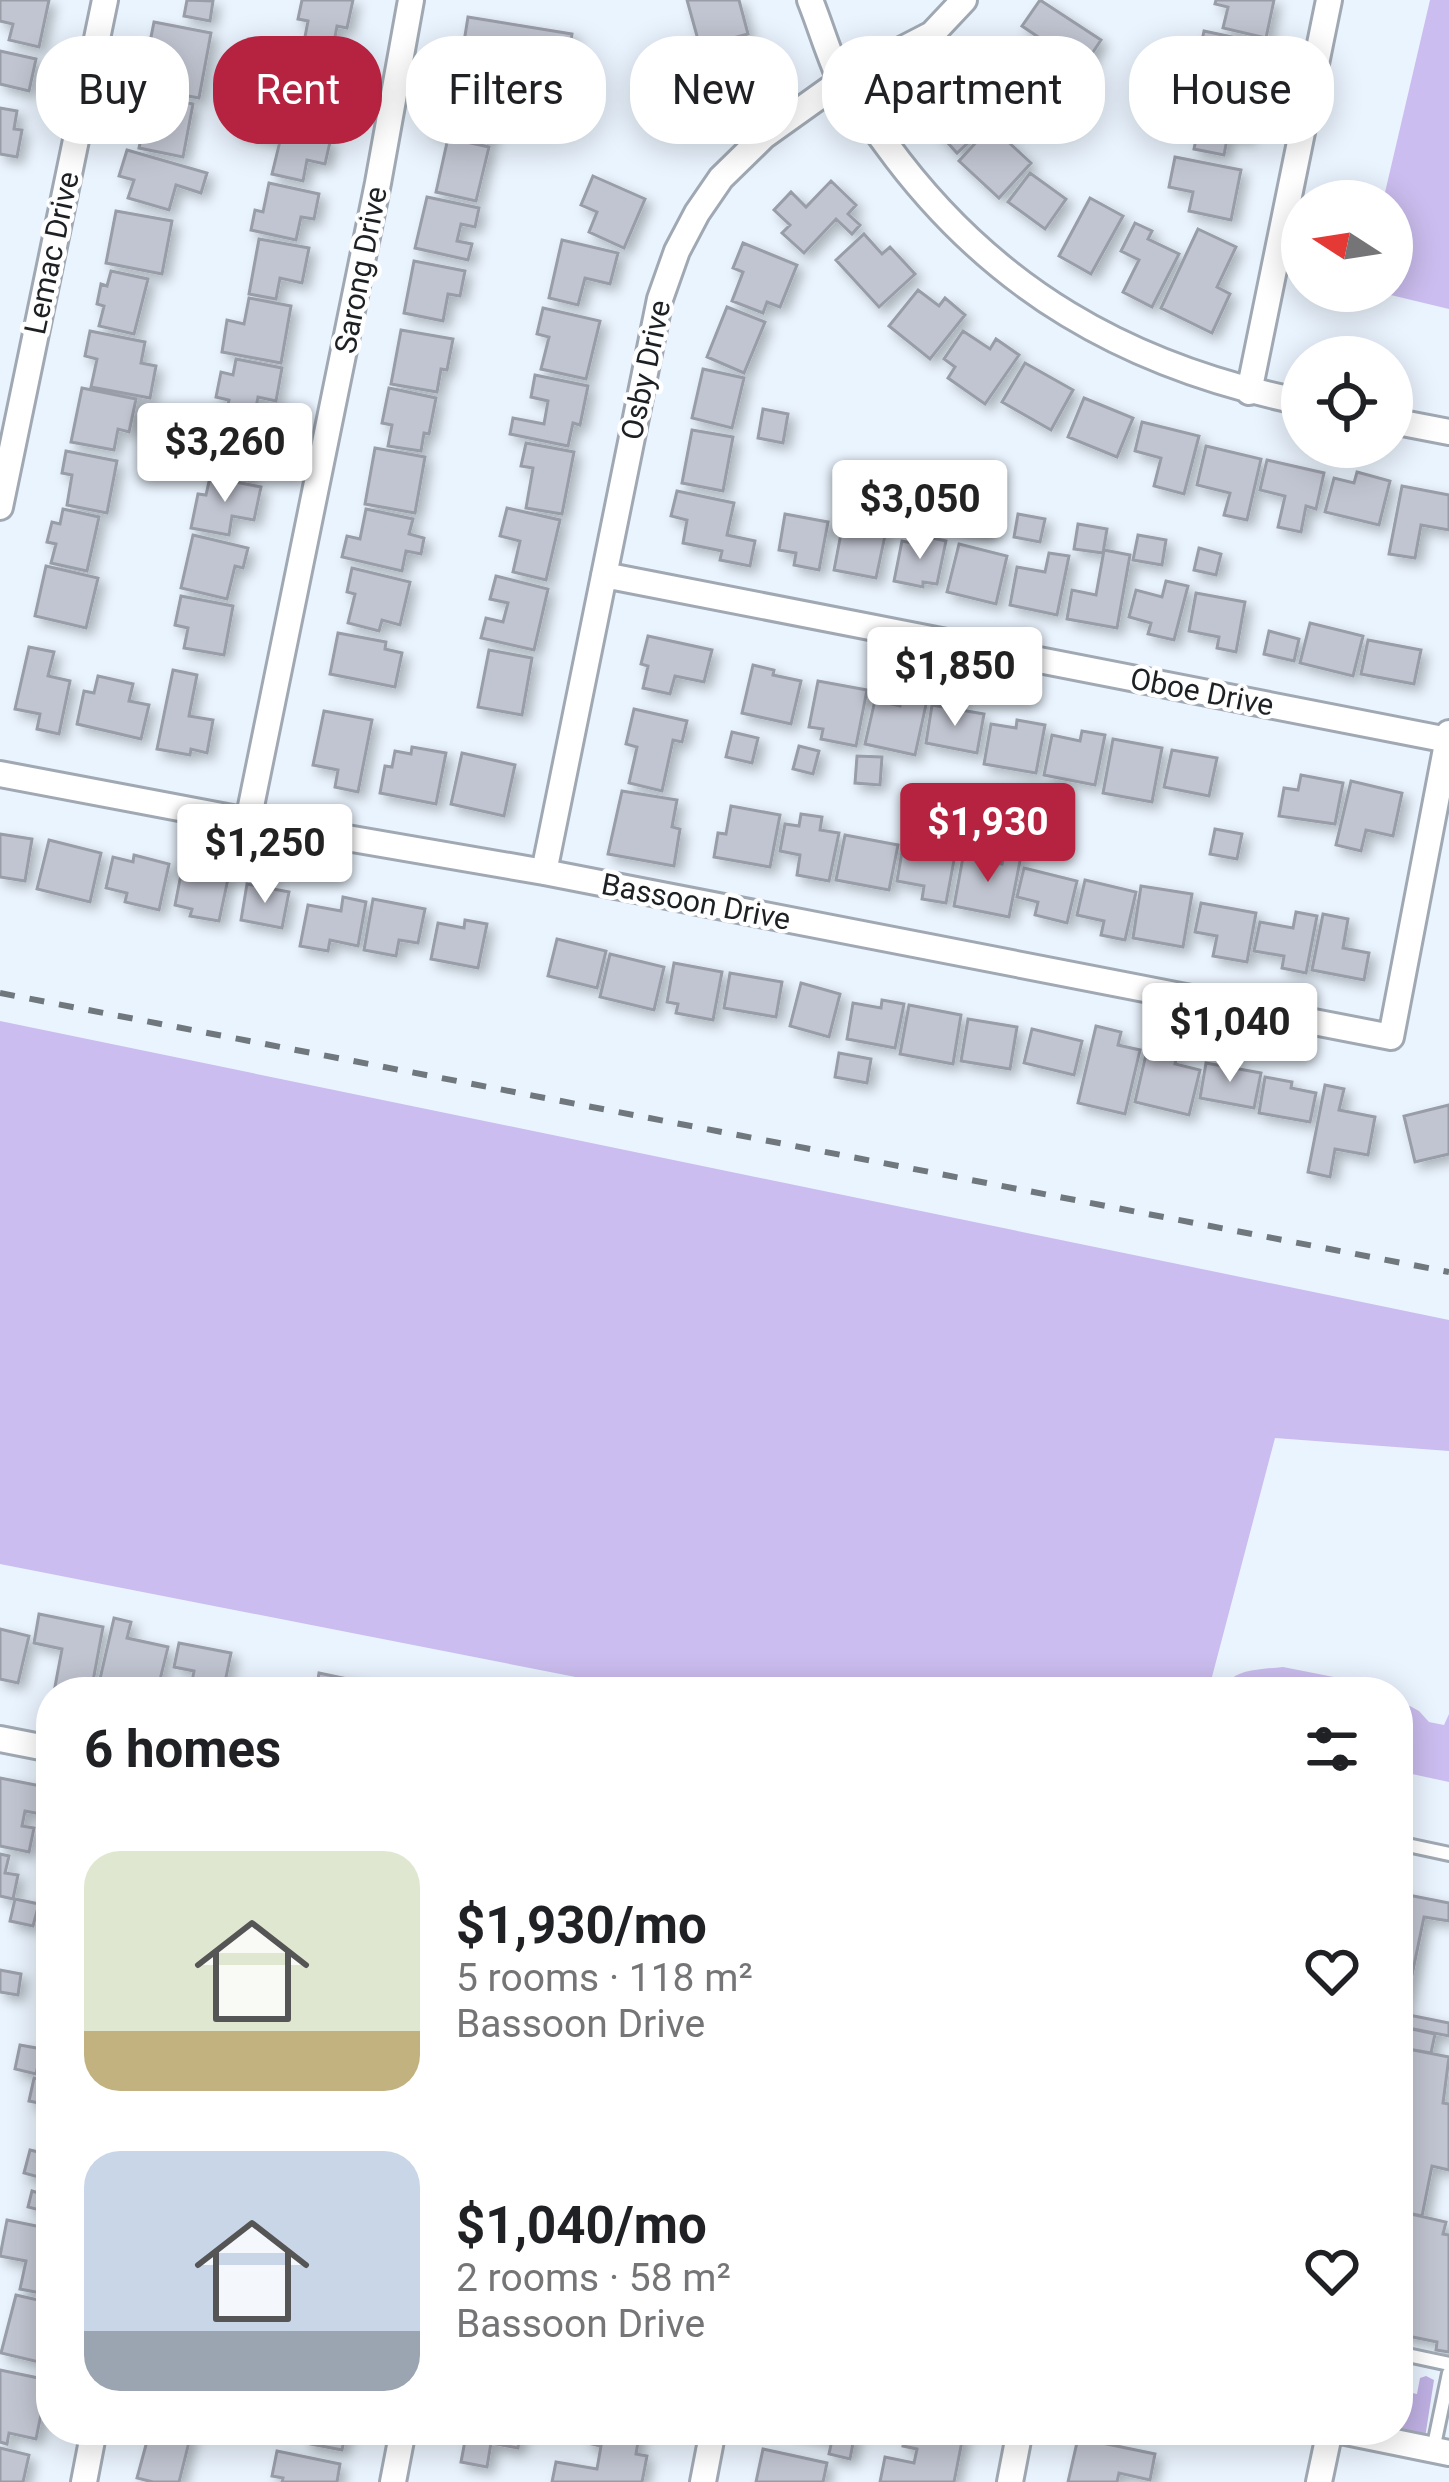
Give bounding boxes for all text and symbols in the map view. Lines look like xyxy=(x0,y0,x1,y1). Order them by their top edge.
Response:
chip: Buy xyxy=(36,36,189,144)
chip: Rent xyxy=(213,36,382,144)
chip: Filters xyxy=(406,36,606,144)
chip: New xyxy=(630,36,798,144)
chip: Apartment xyxy=(822,36,1105,144)
chip: House xyxy=(1129,36,1334,144)
street label: Lemac Drive xyxy=(17,168,86,337)
north arrow xyxy=(1281,180,1413,312)
map controls xyxy=(1281,180,1413,468)
street label: Sarong Drive xyxy=(327,183,394,356)
street label: Osby Drive xyxy=(614,297,677,443)
button: locate xyxy=(1281,336,1413,468)
pin: $3,260 xyxy=(127,403,323,505)
text: $3,260 xyxy=(164,419,286,465)
pin: $3,050 xyxy=(822,460,1018,562)
text: $3,050 xyxy=(859,476,981,522)
pin: $1,850 xyxy=(857,627,1053,729)
text: $1,850 xyxy=(894,643,1016,689)
street label: Oboe Drive xyxy=(1127,660,1277,723)
pin: $1,930 xyxy=(890,783,1086,885)
text: $1,930 xyxy=(927,799,1049,845)
pin: $1,250 xyxy=(167,804,363,906)
text: $1,250 xyxy=(204,820,326,866)
street label: Bassoon Drive xyxy=(599,866,793,937)
pin: $1,040 xyxy=(1132,983,1328,1085)
text: $1,040 xyxy=(1169,999,1291,1045)
icon: filters xyxy=(1299,1716,1365,1782)
text: 6 homes xyxy=(84,1720,281,1779)
text: $1,930/mo xyxy=(456,1896,707,1955)
icon: home xyxy=(180,1899,324,2043)
icon: heart xyxy=(1299,1938,1365,2004)
text: 5 rooms · 118 m² xyxy=(456,1955,753,2001)
text: Bassoon Drive xyxy=(456,2001,705,2047)
text: $1,040/mo xyxy=(456,2196,707,2255)
icon: home xyxy=(180,2199,324,2343)
icon: heart xyxy=(1299,2238,1365,2304)
text: 2 rooms · 58 m² xyxy=(456,2255,731,2301)
text: Bassoon Drive xyxy=(456,2301,705,2347)

